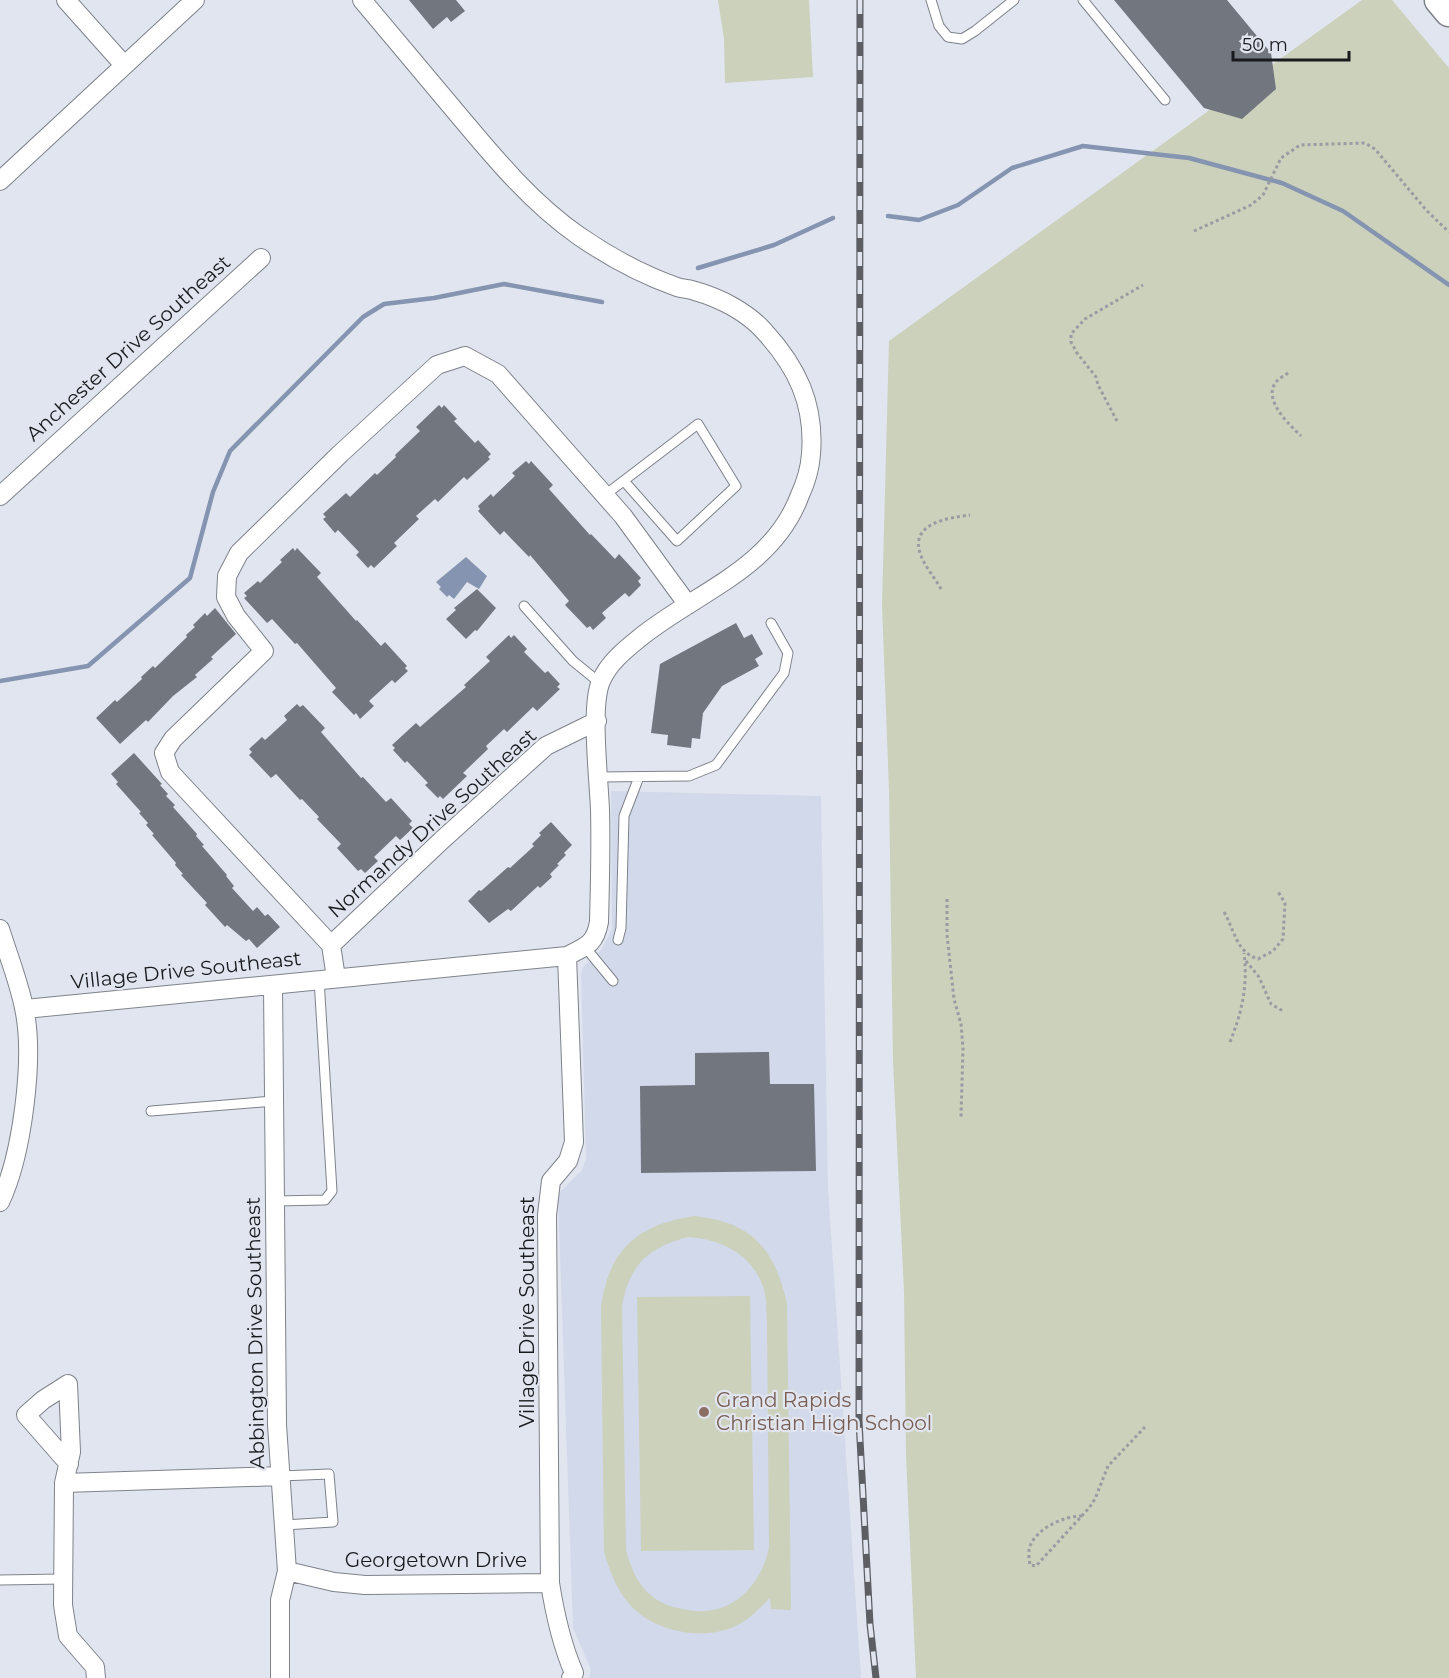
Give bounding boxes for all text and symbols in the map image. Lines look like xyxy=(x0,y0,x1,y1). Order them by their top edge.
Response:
scale bar xyxy=(1233,24,1348,62)
text: 50 m xyxy=(1242,34,1288,56)
street label: Anchester Drive Southeast xyxy=(21,250,235,446)
street label: Normandy Drive Southeast xyxy=(323,723,541,923)
street label: Village Drive Southeast xyxy=(70,946,302,994)
street label: Village Drive Southeast xyxy=(515,1196,539,1428)
street label: Abbington Drive Southeast xyxy=(241,1197,269,1469)
place label: Grand Rapids Christian High School xyxy=(716,1388,932,1435)
marker: Grand Rapids Christian High School xyxy=(697,1405,711,1419)
street label: Georgetown Drive xyxy=(345,1548,527,1572)

